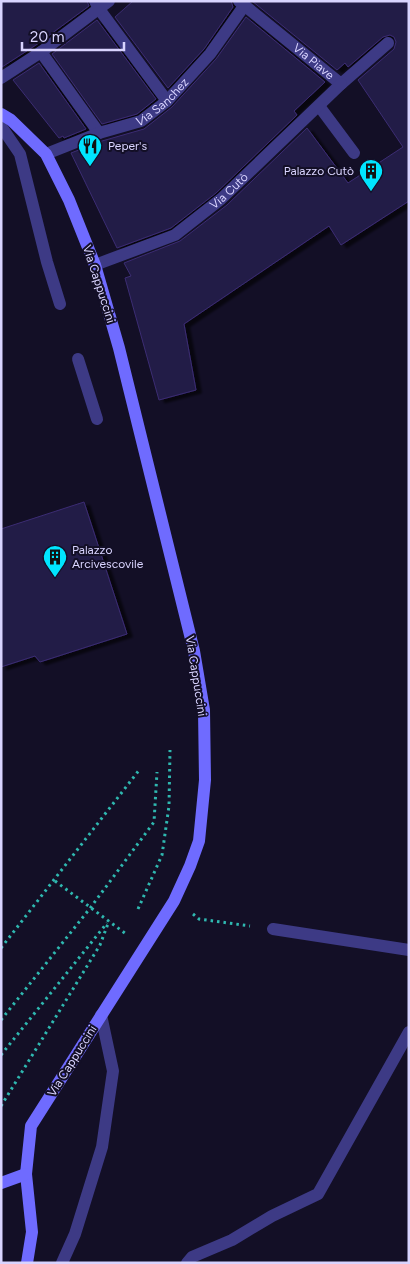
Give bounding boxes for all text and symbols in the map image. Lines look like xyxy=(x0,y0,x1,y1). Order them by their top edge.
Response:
scale bar xyxy=(22,20,125,52)
text: 20 m xyxy=(30,28,64,46)
street label: Via Piave xyxy=(290,41,337,83)
street label: Via Sanchez xyxy=(135,75,192,129)
restaurant icon: Peper's xyxy=(77,133,103,167)
place label: Peper's xyxy=(108,139,147,153)
building icon: Palazzo Cutò xyxy=(358,158,384,192)
place label: Palazzo Cutò xyxy=(284,164,354,178)
street label: Via Cutò xyxy=(207,170,251,212)
street label: Via Cappuccini xyxy=(80,243,118,325)
place label: Palazzo Arcivescovile xyxy=(72,543,144,571)
building icon: Palazzo Arcivescovile xyxy=(42,544,68,578)
street label: Via Cappuccini xyxy=(183,635,209,717)
street label: Via Cappuccini xyxy=(45,1023,99,1099)

